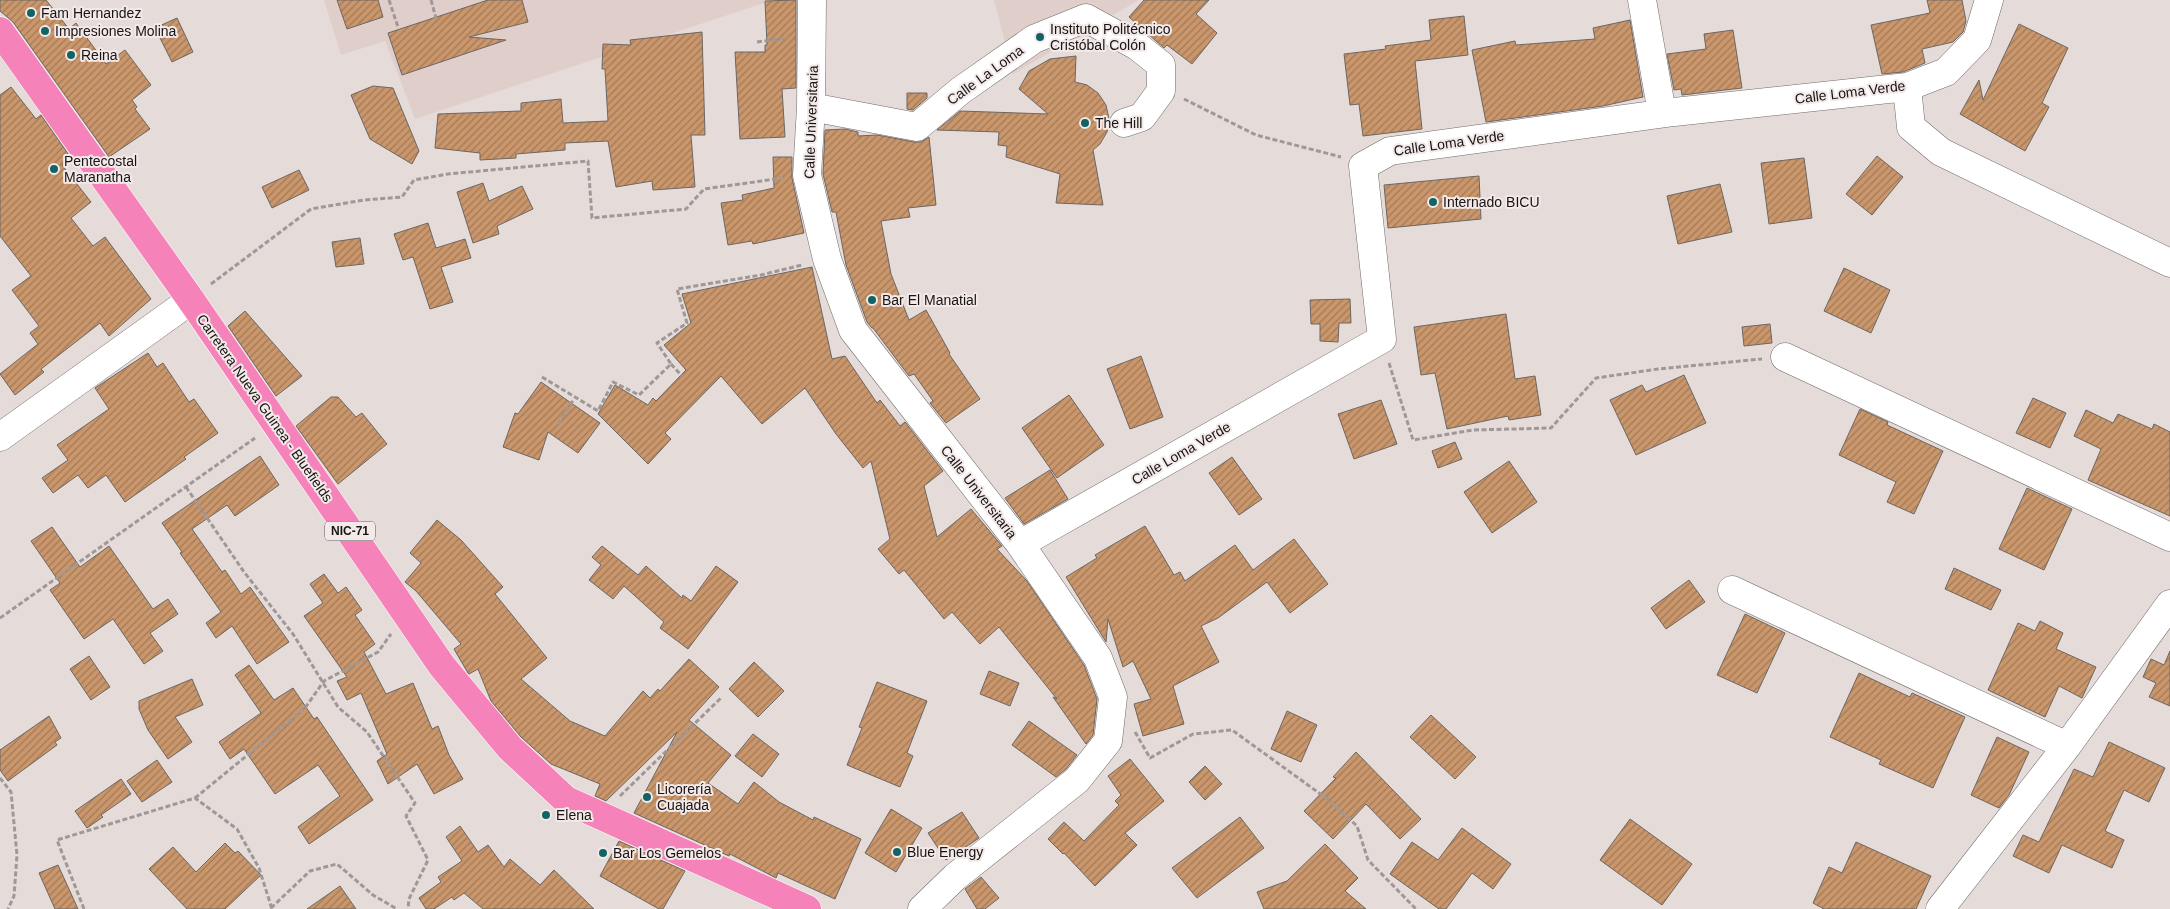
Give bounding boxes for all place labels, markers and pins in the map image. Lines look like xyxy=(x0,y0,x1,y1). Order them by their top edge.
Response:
place label: Fam Hernandez xyxy=(41,5,141,21)
marker: Fam Hernandez xyxy=(25,7,37,19)
place label: Instituto Politécnico Cristóbal Colón xyxy=(1050,21,1171,53)
place label: Impresiones Molina xyxy=(55,23,177,39)
marker: Impresiones Molina xyxy=(39,25,51,37)
marker: Instituto Politécnico Cristóbal Colón xyxy=(1034,31,1046,43)
place label: Reina xyxy=(81,47,118,63)
marker: Reina xyxy=(65,49,77,61)
place label: The Hill xyxy=(1095,115,1142,131)
marker: The Hill xyxy=(1079,117,1091,129)
place label: Pentecostal Maranatha xyxy=(64,153,137,185)
marker: Pentecostal Maranatha xyxy=(48,163,60,175)
place label: Internado BICU xyxy=(1443,194,1540,210)
marker: Internado BICU xyxy=(1427,196,1439,208)
place label: Bar El Manatial xyxy=(882,292,977,308)
marker: Bar El Manatial xyxy=(866,294,878,306)
place label: Licorería Cuajada xyxy=(657,781,712,813)
marker: Licorería Cuajada xyxy=(641,791,653,803)
place label: Elena xyxy=(556,807,592,823)
marker: Elena xyxy=(540,809,552,821)
place label: Blue Energy xyxy=(907,844,983,860)
place label: Bar Los Gemelos xyxy=(613,845,721,861)
marker: Blue Energy xyxy=(891,846,903,858)
marker: Bar Los Gemelos xyxy=(597,847,609,859)

